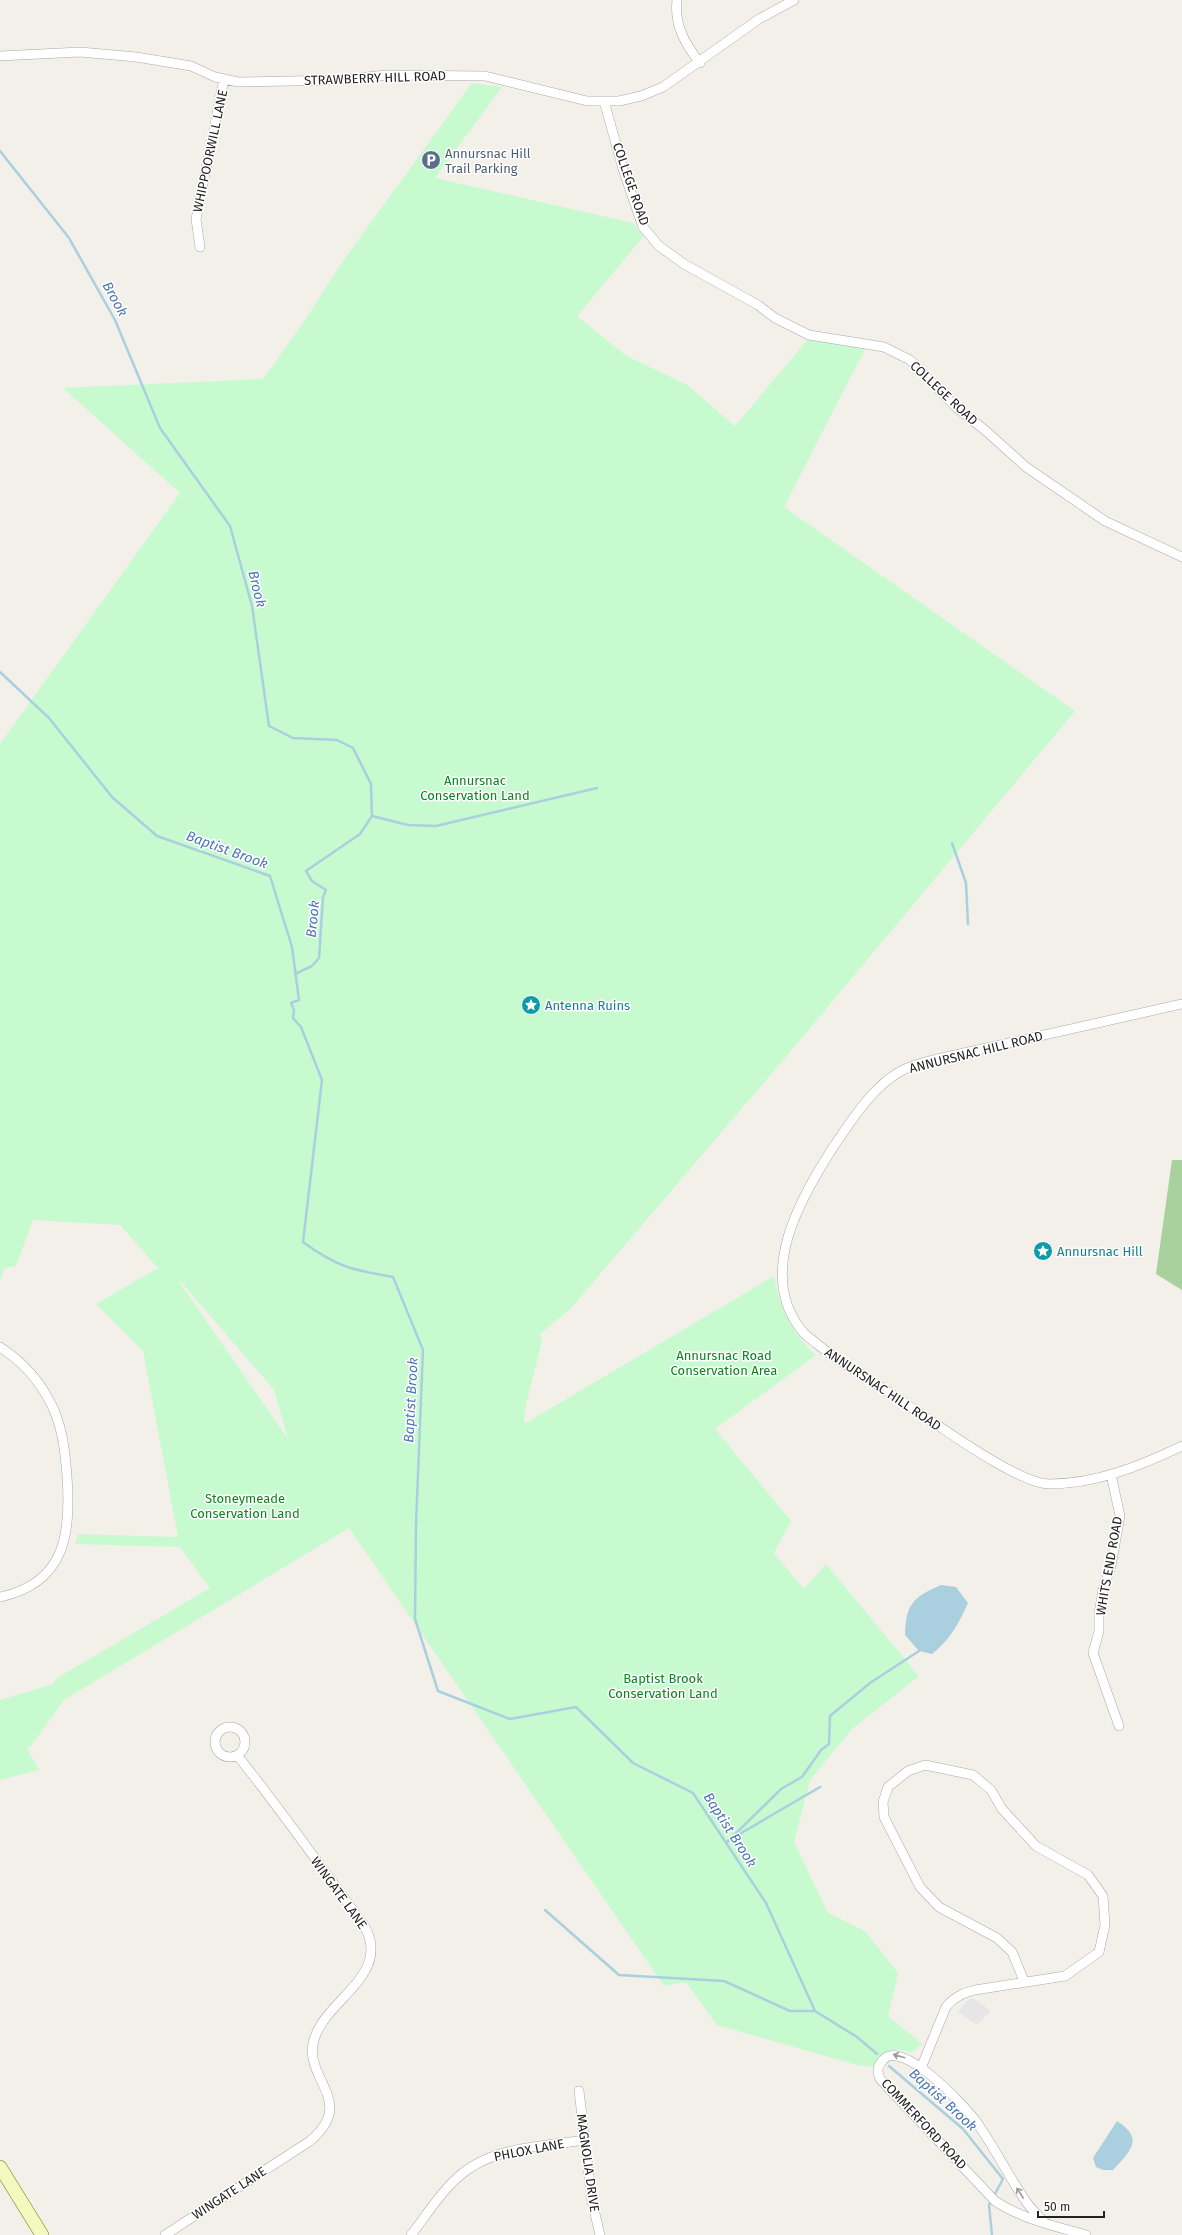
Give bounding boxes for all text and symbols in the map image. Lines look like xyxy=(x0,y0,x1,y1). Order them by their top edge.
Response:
street label: STRAWBERRY HILL ROAD xyxy=(304,68,446,88)
street label: WHIPPOORWILL LANE xyxy=(190,88,230,214)
street label: COLLEGE ROAD xyxy=(610,141,652,227)
place label: Annursnac Hill Trail Parking xyxy=(445,146,531,176)
parking icon: Annursnac Hill Trail Parking xyxy=(420,149,442,171)
water label: Brook xyxy=(99,279,132,320)
street label: COLLEGE ROAD xyxy=(907,358,981,428)
water label: Brook xyxy=(244,569,270,609)
park label: Annursnac Conservation Land xyxy=(420,773,530,803)
water label: Baptist Brook xyxy=(184,827,270,873)
water label: Brook xyxy=(303,899,323,938)
place icon: Antenna Ruins xyxy=(520,994,542,1016)
place label: Antenna Ruins xyxy=(545,998,630,1013)
street label: ANNURSNAC HILL ROAD xyxy=(908,1028,1044,1076)
place icon: Annursnac Hill xyxy=(1032,1240,1054,1262)
place label: Annursnac Hill xyxy=(1057,1244,1143,1259)
street label: ANNURSNAC HILL ROAD xyxy=(822,1344,944,1434)
park label: Annursnac Road Conservation Area xyxy=(671,1348,777,1378)
water label: Baptist Brook xyxy=(400,1356,422,1443)
park label: Stoneymeade Conservation Land xyxy=(190,1491,300,1521)
street label: WHITS END ROAD xyxy=(1093,1515,1125,1617)
park label: Baptist Brook Conservation Land xyxy=(608,1671,718,1701)
water label: Baptist Brook xyxy=(700,1789,761,1871)
street label: WINGATE LANE xyxy=(308,1854,370,1932)
one-way arrow xyxy=(893,2052,906,2059)
water label: Baptist Brook xyxy=(906,2065,981,2135)
street label: COMMERFORD ROAD xyxy=(878,2076,970,2172)
street label: MAGNOLIA DRIVE xyxy=(574,2113,602,2213)
street label: PHLOX LANE xyxy=(493,2136,565,2164)
street label: WINGATE LANE xyxy=(189,2163,269,2223)
one-way arrow xyxy=(1016,2187,1024,2199)
scale bar xyxy=(1038,2193,1104,2219)
text: 50 m xyxy=(1044,2200,1070,2214)

